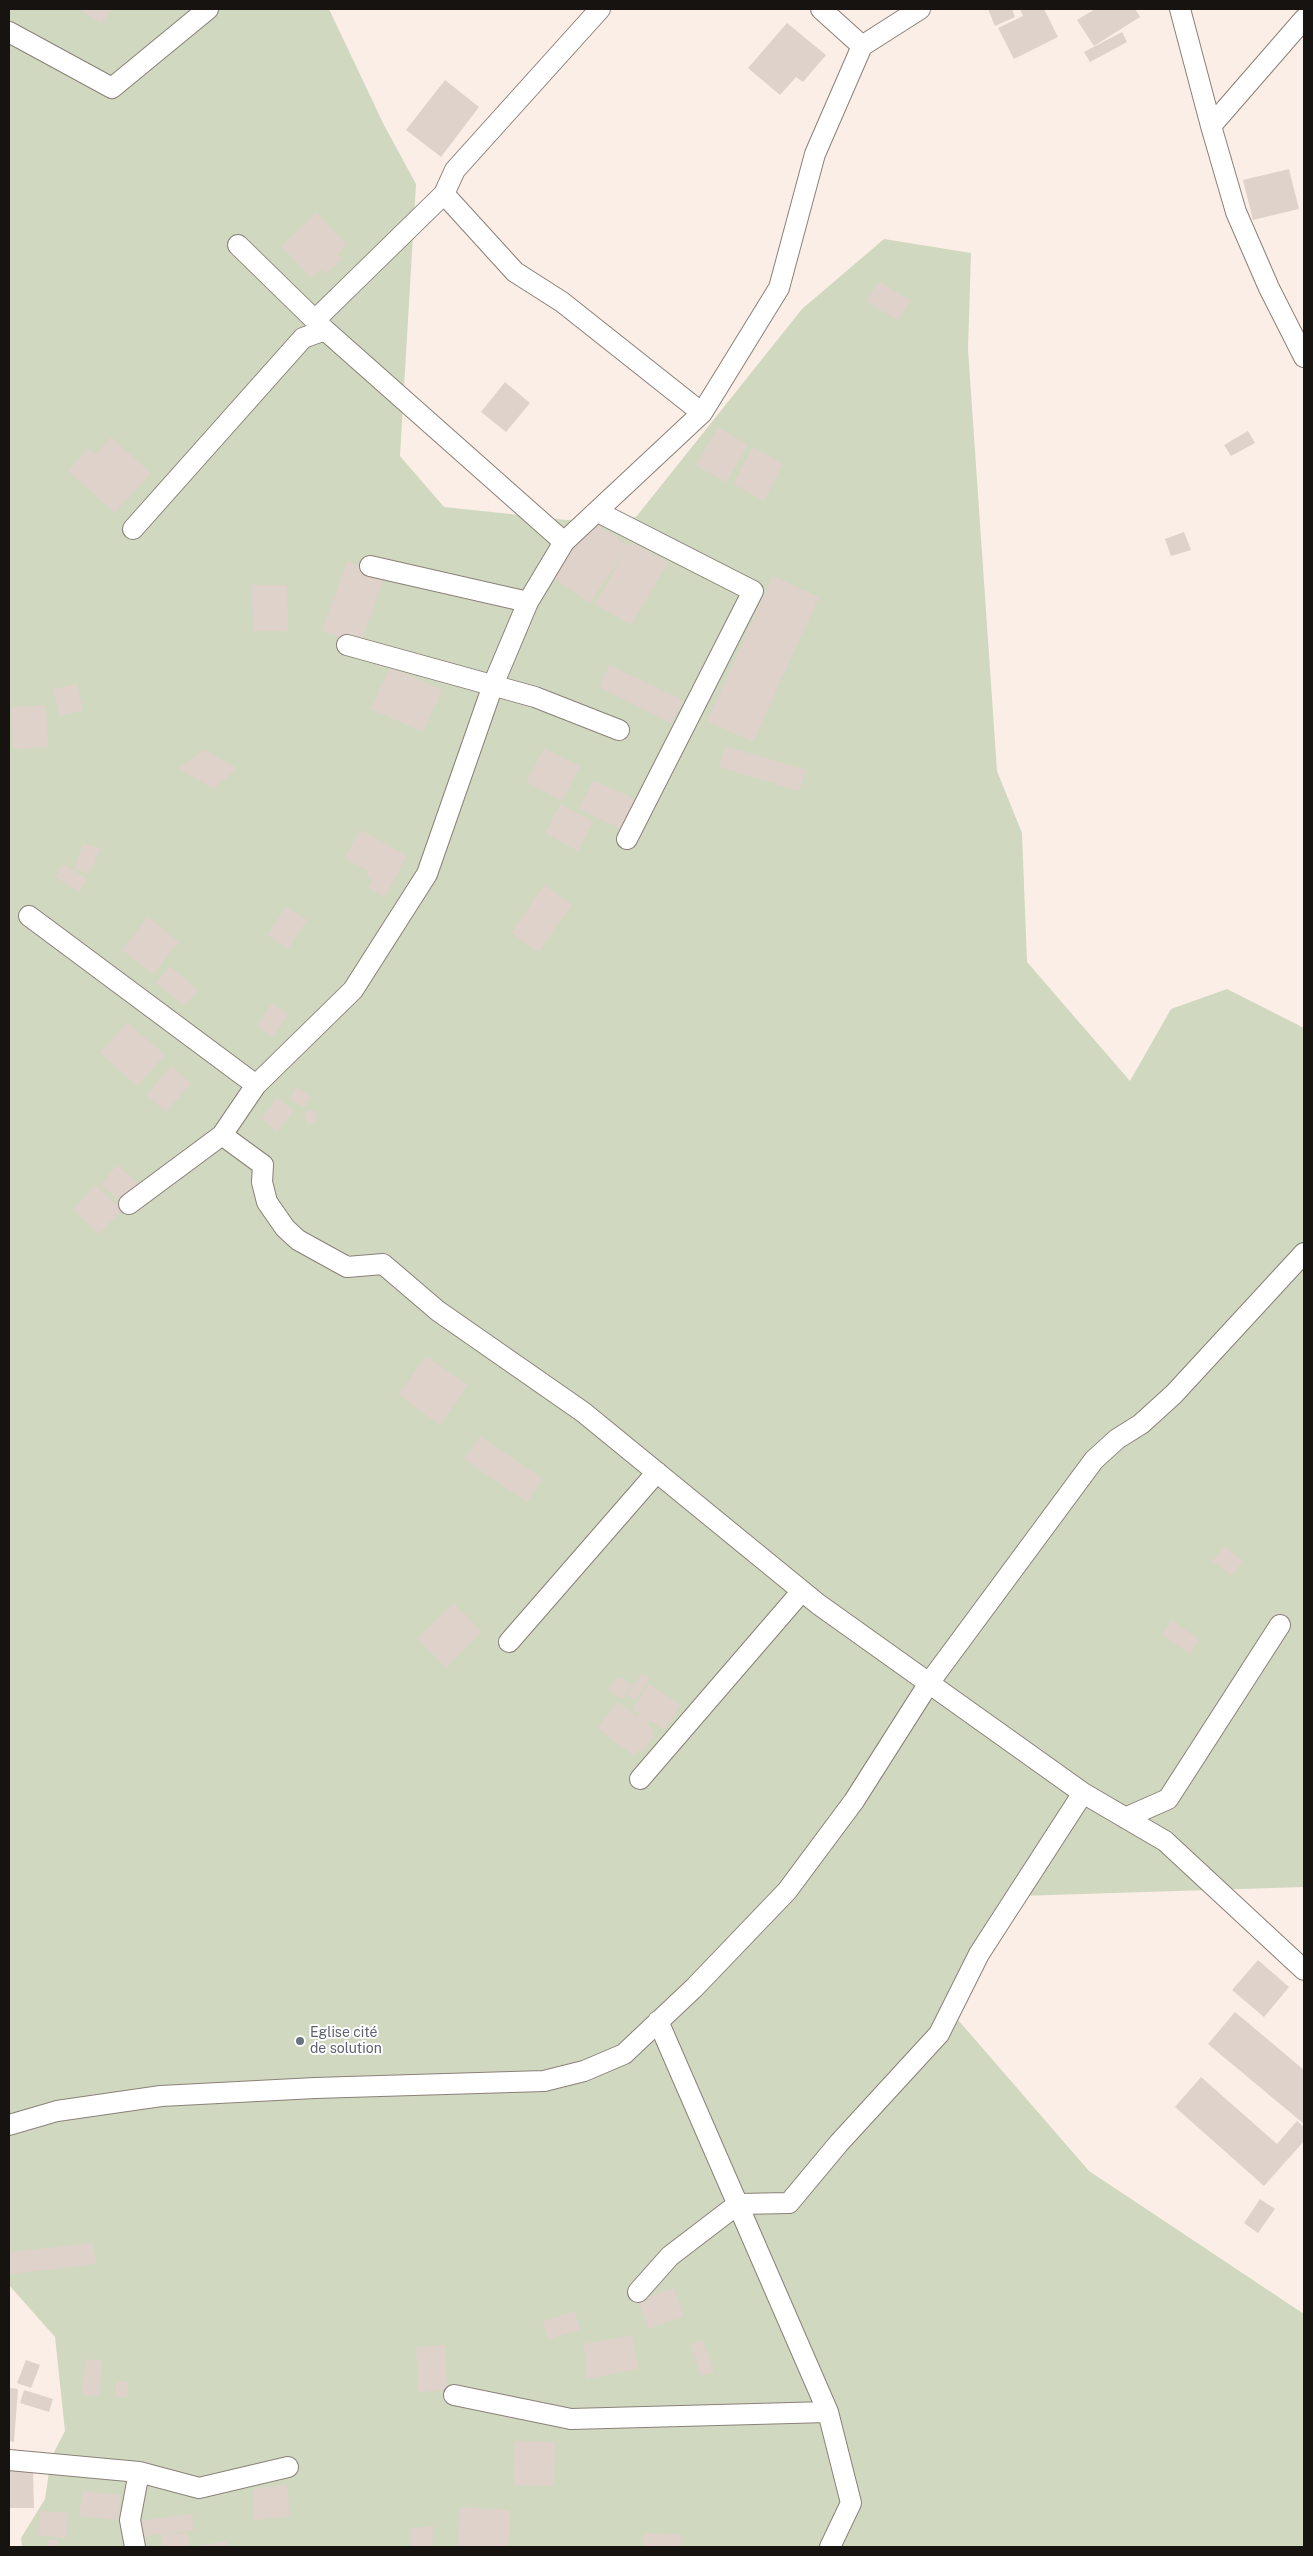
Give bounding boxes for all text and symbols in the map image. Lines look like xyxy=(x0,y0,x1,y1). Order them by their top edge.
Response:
place label: Eglise cité de solution xyxy=(310,2025,382,2058)
marker: Eglise cité de solution xyxy=(294,2035,306,2047)

